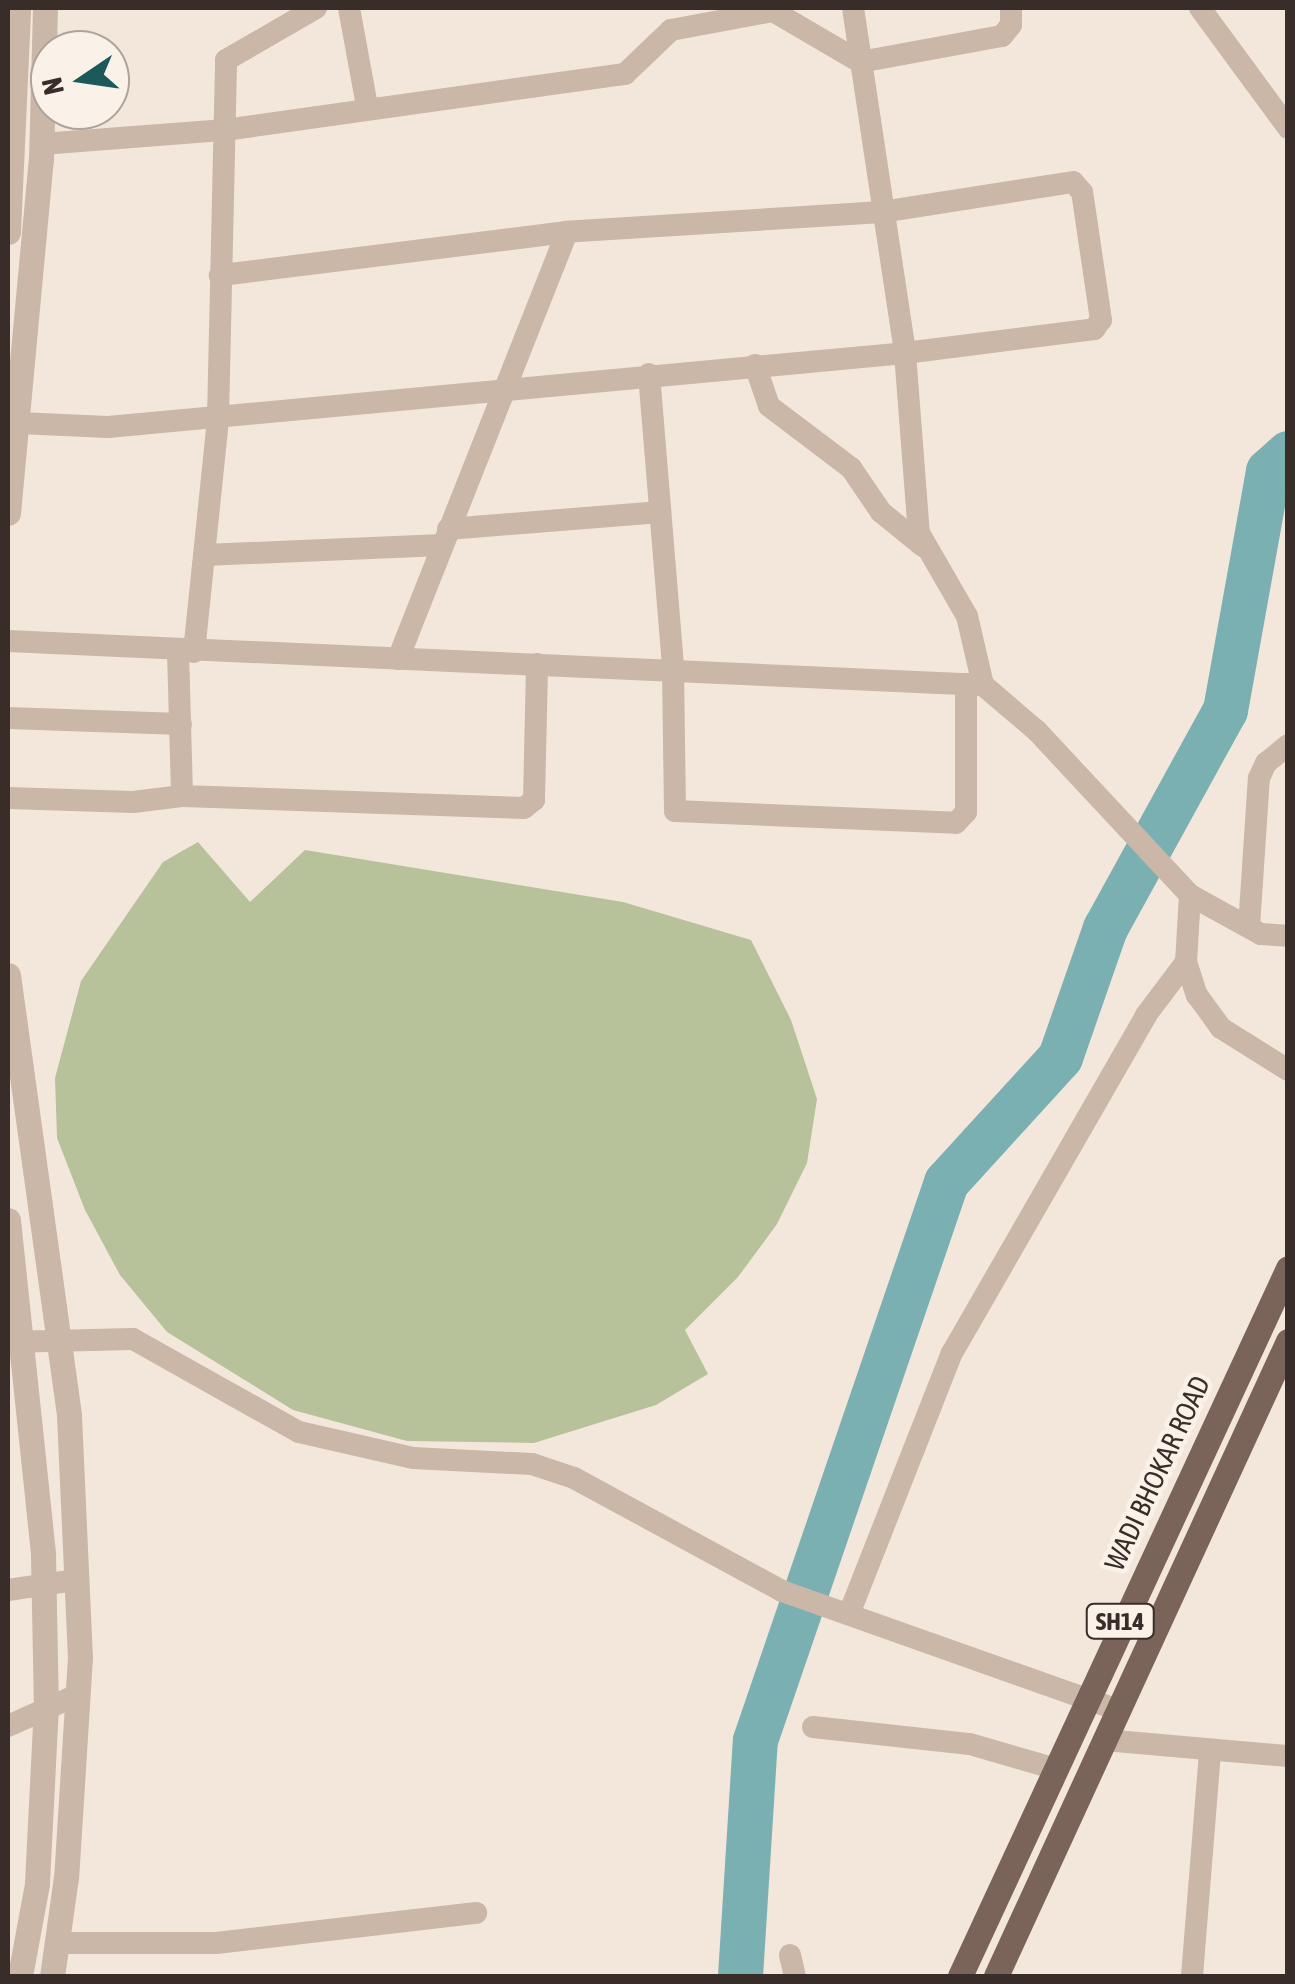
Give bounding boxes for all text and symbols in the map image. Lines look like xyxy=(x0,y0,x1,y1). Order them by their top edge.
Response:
north arrow xyxy=(30,30,130,130)
text: N xyxy=(35,75,70,98)
street label: WADI BHOKAR ROAD xyxy=(1097,1370,1217,1576)
road number: SH14 xyxy=(1085,1601,1155,1641)

